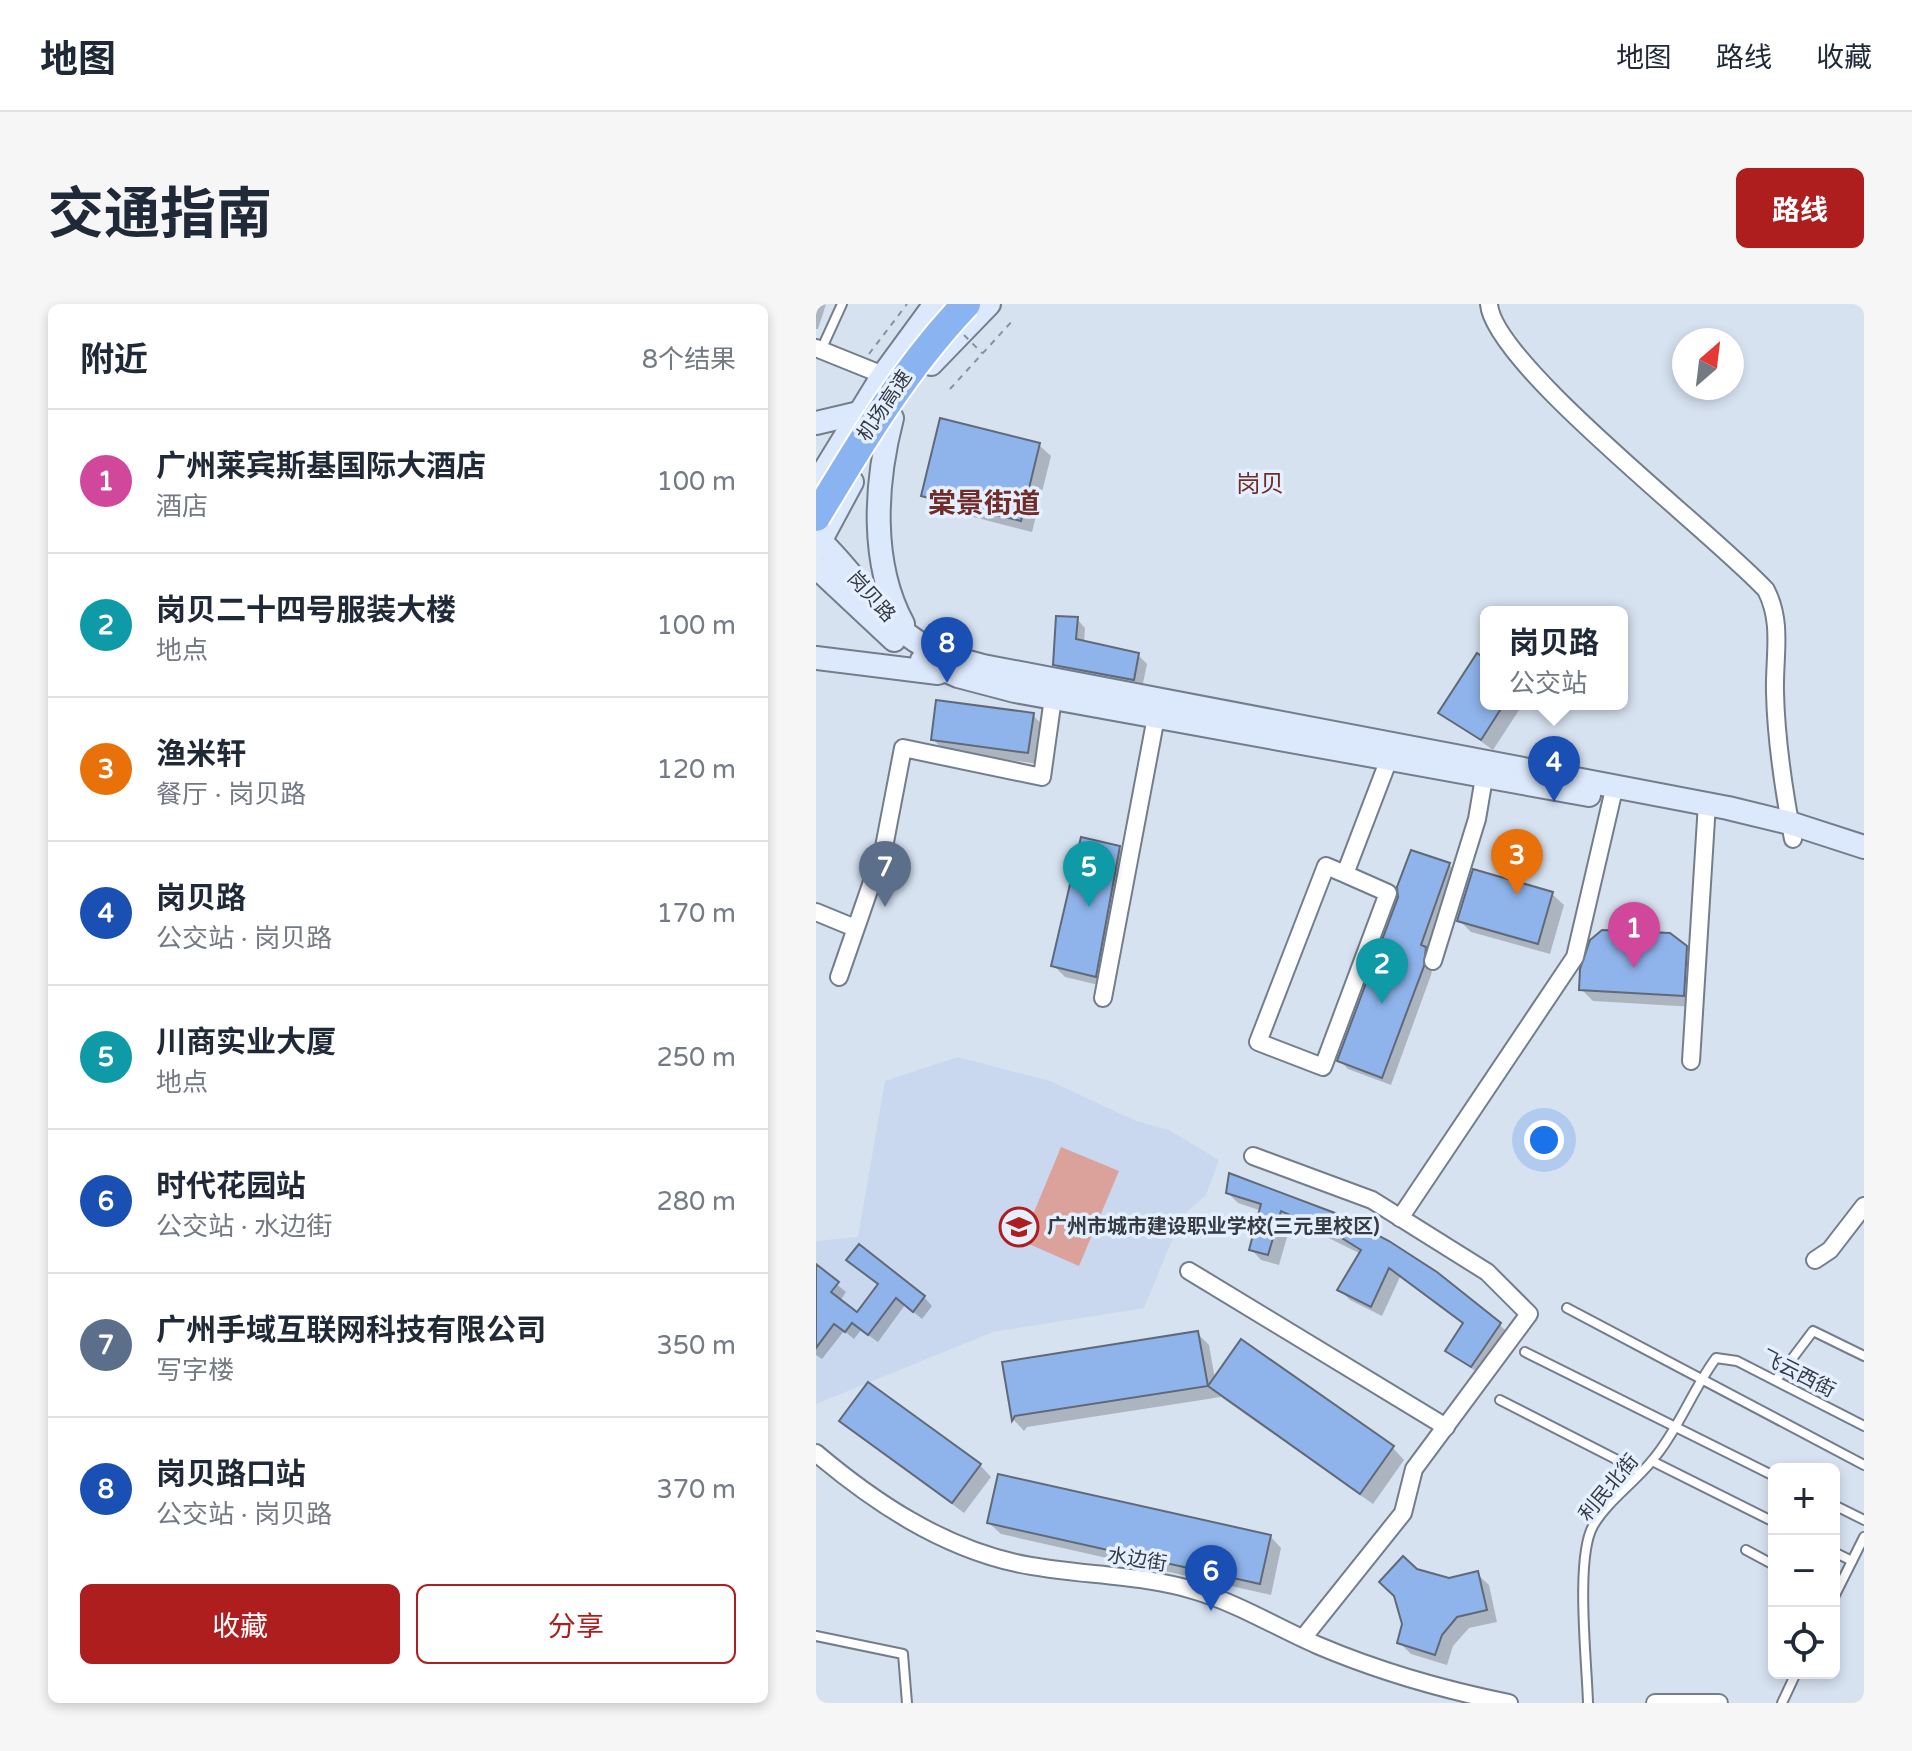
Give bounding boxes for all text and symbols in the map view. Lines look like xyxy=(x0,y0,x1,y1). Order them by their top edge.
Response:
text: 地图 xyxy=(40,37,116,83)
text: 地图 xyxy=(1616,41,1672,75)
text: 路线 xyxy=(1716,41,1772,75)
text: 收藏 xyxy=(1816,41,1872,75)
button: 路线 xyxy=(1736,168,1864,248)
text: 交通指南 xyxy=(48,182,272,249)
north arrow xyxy=(1672,328,1744,400)
text: 附近 xyxy=(80,340,148,381)
text: 8个结果 xyxy=(642,344,736,375)
street label: 机场高速 xyxy=(853,366,917,446)
text: 广州莱宾斯基国际大酒店 xyxy=(156,448,486,485)
text: 1 xyxy=(98,466,114,497)
text: 100 m xyxy=(656,466,736,497)
district label: 岗贝 xyxy=(1236,470,1284,499)
district label: 棠景街道 xyxy=(928,487,1040,521)
text: 酒店 xyxy=(156,491,208,522)
street label: 岗贝路 xyxy=(842,567,900,627)
text: 岗贝二十四号服装大楼 xyxy=(156,592,456,629)
popup xyxy=(1480,606,1628,710)
text: 2 xyxy=(98,610,114,641)
text: 100 m xyxy=(656,610,736,641)
pin: 8 xyxy=(921,617,973,683)
text: 岗贝路 xyxy=(1509,625,1599,662)
text: 地点 xyxy=(156,635,208,666)
text: 公交站 xyxy=(1509,668,1587,699)
text: 渔米轩 xyxy=(156,736,246,773)
pin: 4 xyxy=(1528,736,1580,802)
text: 3 xyxy=(98,754,114,785)
text: 120 m xyxy=(656,754,736,785)
text: 餐厅 · 岗贝路 xyxy=(156,779,306,810)
pin: 3 xyxy=(1491,829,1543,895)
pin: 7 xyxy=(859,841,911,907)
pin: 5 xyxy=(1063,841,1115,907)
text: 岗贝路 xyxy=(156,880,246,917)
text: 4 xyxy=(98,898,114,929)
text: 170 m xyxy=(656,898,736,929)
pin: 1 xyxy=(1608,902,1660,968)
text: 公交站 · 岗贝路 xyxy=(156,923,332,954)
pin: 2 xyxy=(1356,938,1408,1004)
text: 川商实业大厦 xyxy=(156,1024,336,1061)
text: 5 xyxy=(98,1042,114,1073)
text: 250 m xyxy=(656,1042,736,1073)
text: 地点 xyxy=(156,1067,208,1098)
your location xyxy=(1524,1120,1564,1160)
text: 时代花园站 xyxy=(156,1168,306,1205)
text: 6 xyxy=(98,1186,114,1217)
text: 280 m xyxy=(656,1186,736,1217)
school or university icon: 广州市城市建设职业学校(三元里校区) xyxy=(998,1206,1040,1248)
text: 公交站 · 水边街 xyxy=(156,1211,332,1242)
place label: 广州市城市建设职业学校(三元里校区) xyxy=(1047,1215,1379,1239)
text: 广州手域互联网科技有限公司 xyxy=(156,1312,546,1349)
text: 7 xyxy=(98,1330,114,1361)
text: 350 m xyxy=(656,1330,736,1361)
street label: 飞云西街 xyxy=(1757,1345,1839,1403)
text: 写字楼 xyxy=(156,1355,234,1386)
street label: 利民北街 xyxy=(1574,1450,1644,1526)
text: 岗贝路口站 xyxy=(156,1456,306,1493)
map controls xyxy=(1768,1463,1840,1679)
button: + xyxy=(1768,1463,1840,1535)
text: 8 xyxy=(98,1474,114,1505)
text: 370 m xyxy=(656,1474,736,1505)
text: 公交站 · 岗贝路 xyxy=(156,1499,332,1530)
button: − xyxy=(1768,1535,1840,1607)
street label: 水边街 xyxy=(1105,1543,1169,1577)
pin: 6 xyxy=(1185,1545,1237,1611)
button: 收藏 xyxy=(80,1584,400,1664)
button: 分享 xyxy=(416,1584,736,1664)
button: locate xyxy=(1768,1607,1840,1679)

